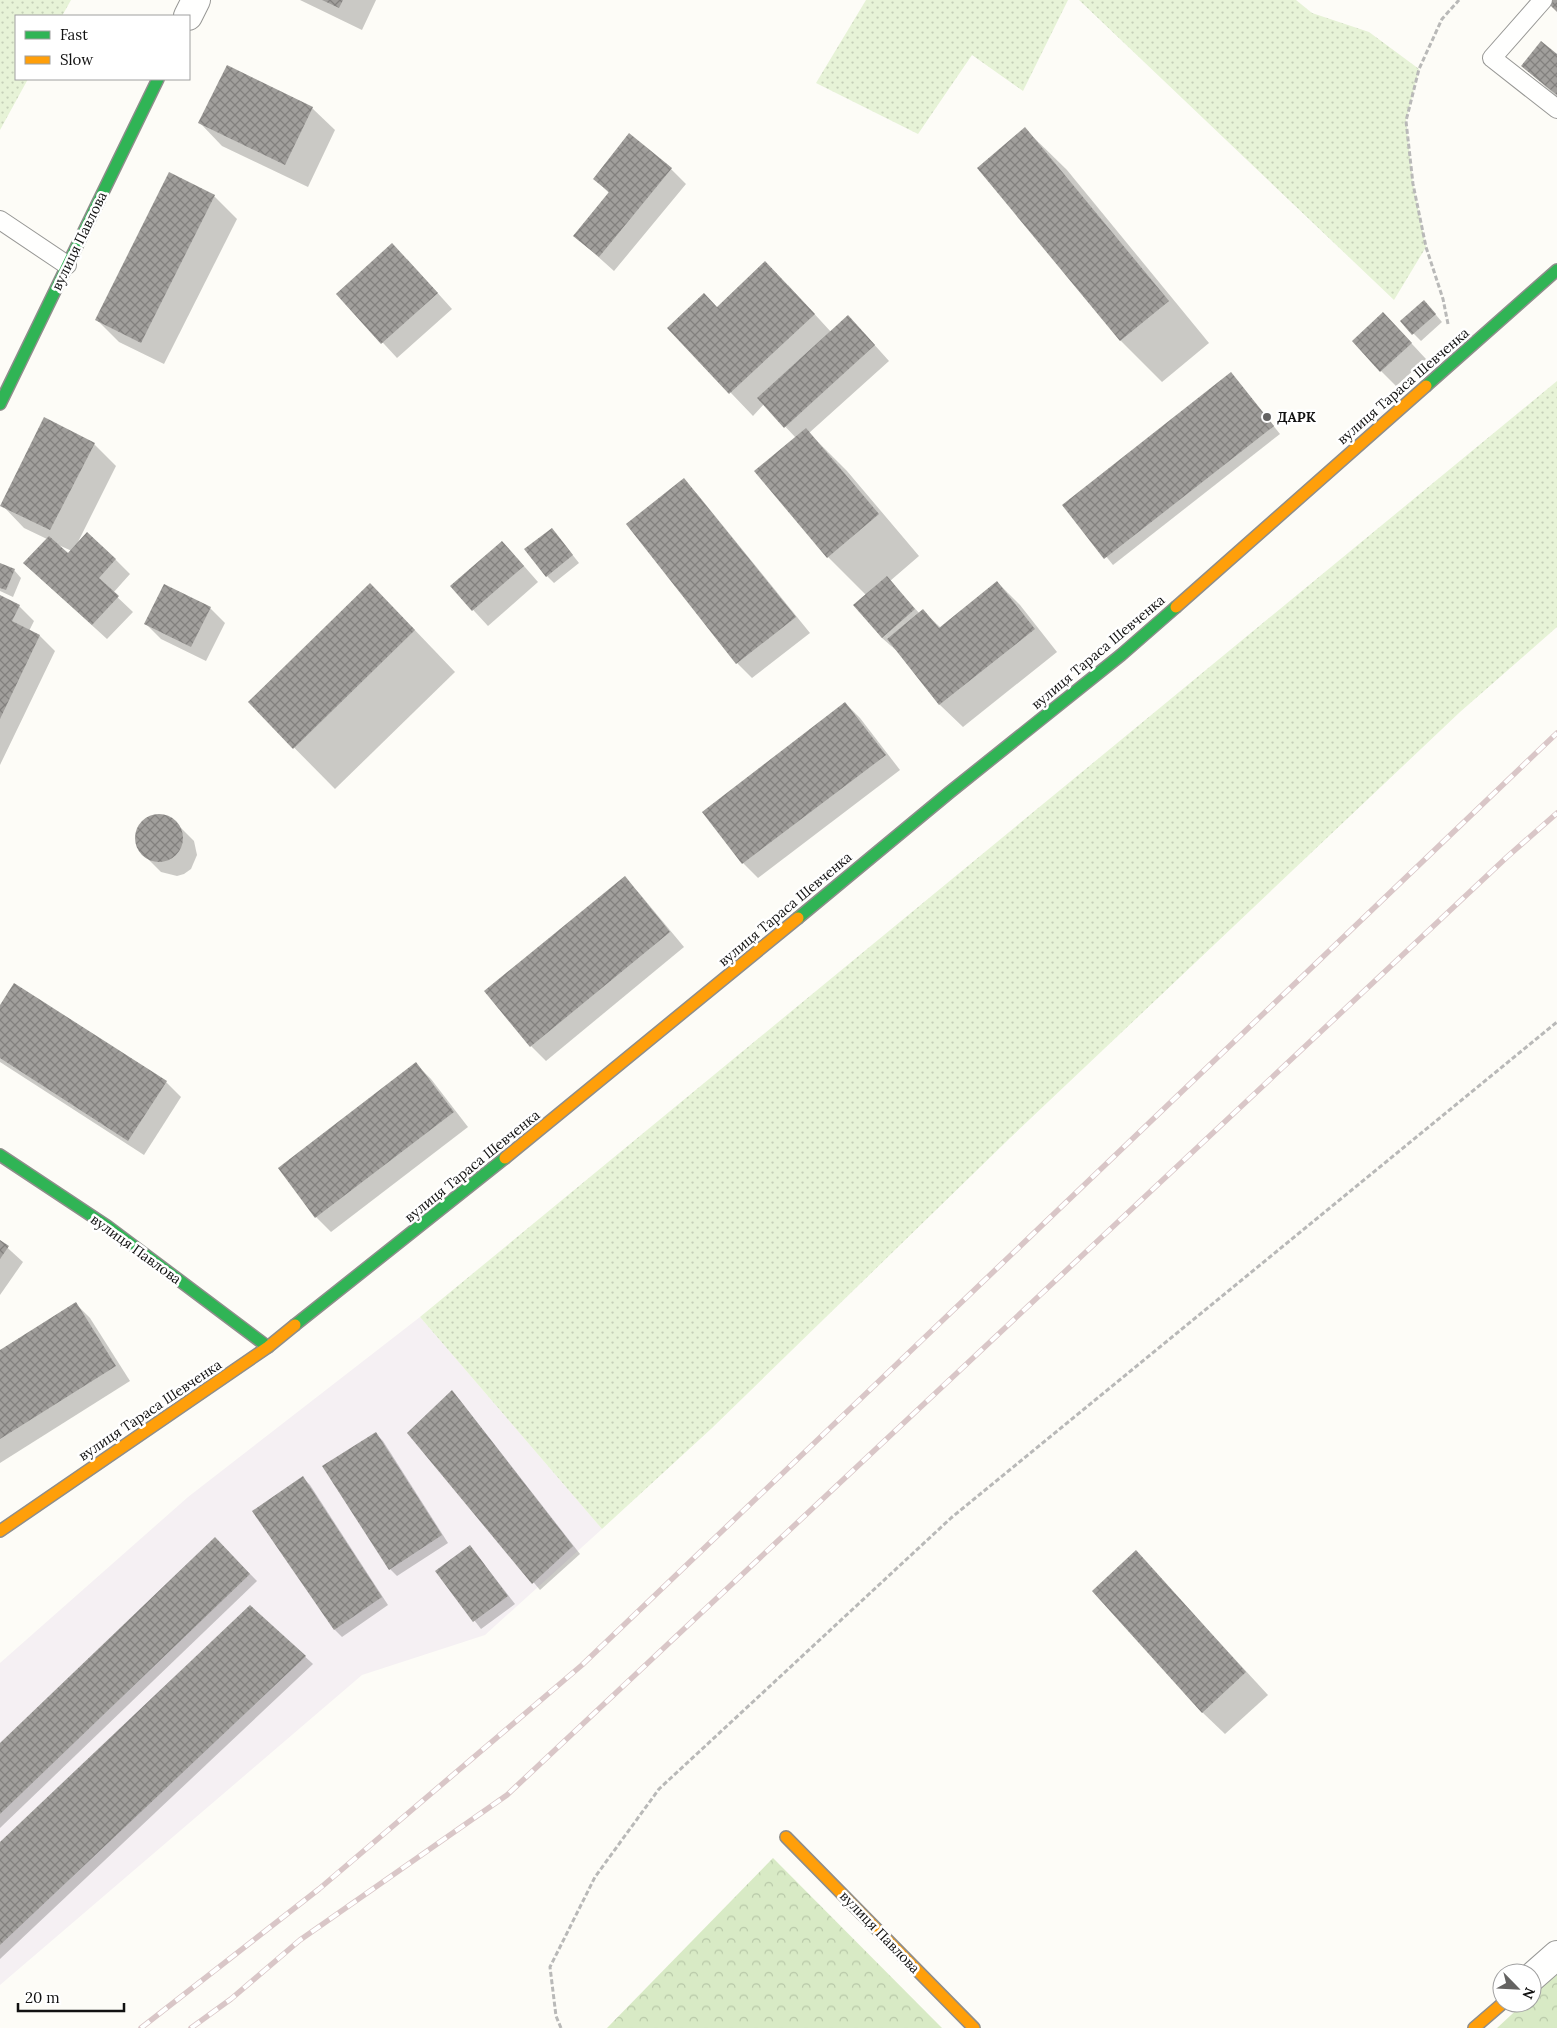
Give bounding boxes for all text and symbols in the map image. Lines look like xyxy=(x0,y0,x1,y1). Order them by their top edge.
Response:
legend xyxy=(15,15,190,80)
text: Fast xyxy=(60,25,88,44)
text: Slow xyxy=(60,50,93,69)
street label: вулиця Павлова xyxy=(47,189,111,293)
street label: вулиця Тараса Шевченка xyxy=(1333,324,1473,448)
place label: ДАРК xyxy=(1277,408,1316,426)
marker: ДАРК xyxy=(1261,411,1273,423)
street label: вулиця Тараса Шевченка xyxy=(1028,591,1168,713)
street label: вулиця Тараса Шевченка xyxy=(715,848,855,970)
street label: вулиця Тараса Шевченка xyxy=(401,1106,543,1226)
street label: вулиця Павлова xyxy=(87,1210,185,1288)
street label: вулиця Тараса Шевченка xyxy=(75,1355,225,1465)
street label: вулиця Павлова xyxy=(836,1887,924,1977)
north arrow xyxy=(1492,1963,1542,2013)
scale bar xyxy=(18,1980,124,2012)
text: N xyxy=(1518,1985,1539,2002)
text: 20 m xyxy=(25,1988,60,2007)

